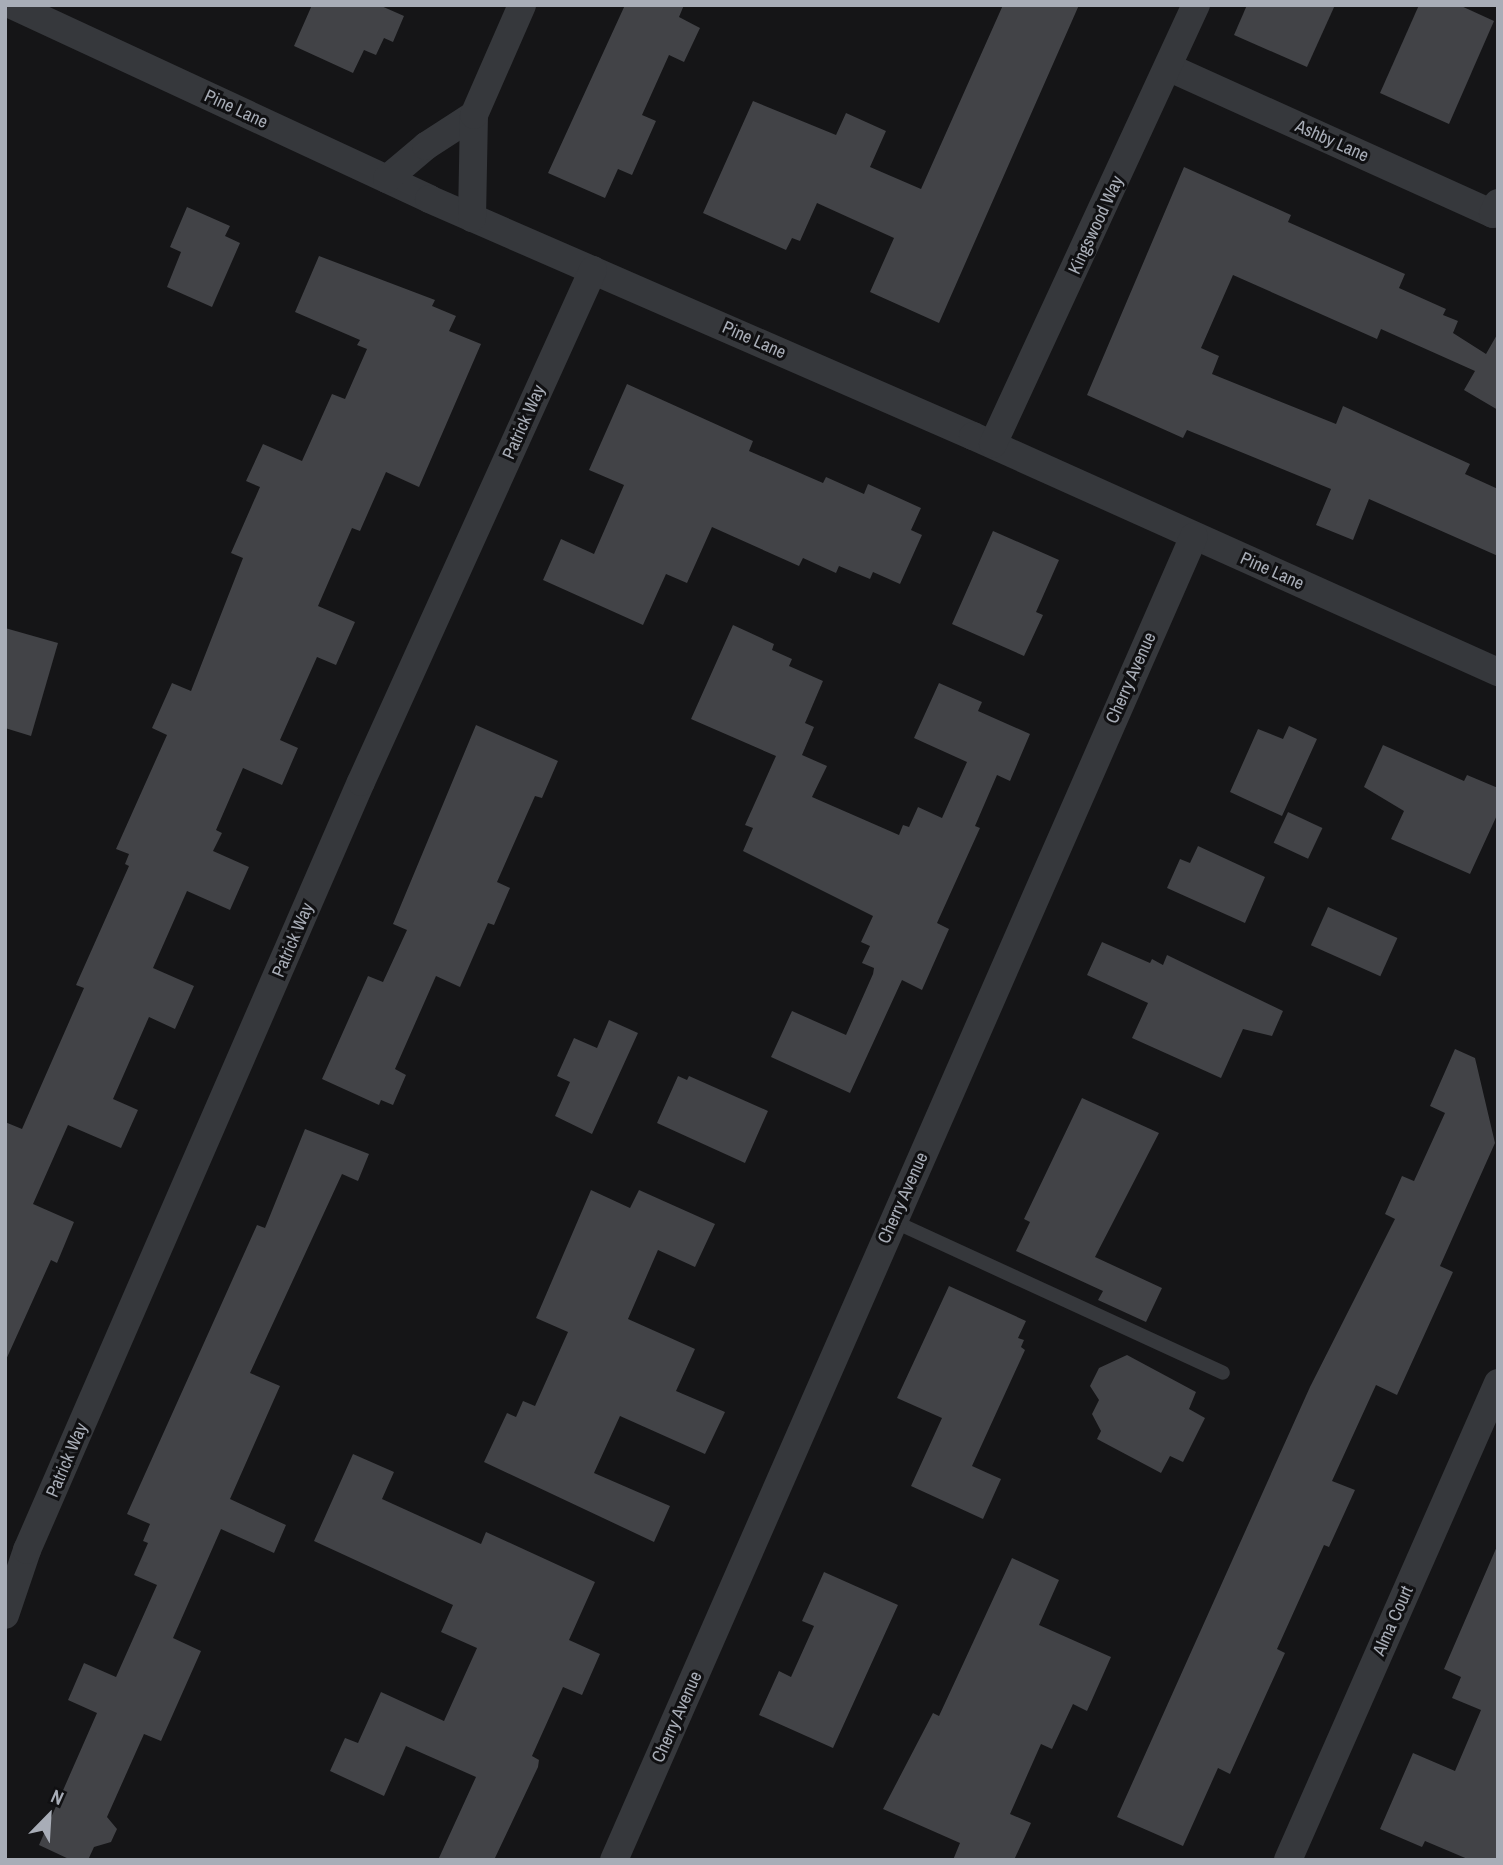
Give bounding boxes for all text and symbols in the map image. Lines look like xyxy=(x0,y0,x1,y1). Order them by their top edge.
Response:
street label: Pine Lane xyxy=(201,85,271,133)
street label: Ashby Lane xyxy=(1292,115,1372,167)
street label: Kingswood Way xyxy=(1064,172,1128,278)
street label: Pine Lane xyxy=(719,316,789,364)
street label: Patrick Way xyxy=(498,382,550,462)
street label: Pine Lane xyxy=(1237,547,1307,595)
street label: Cherry Avenue xyxy=(1101,629,1161,727)
street label: Patrick Way xyxy=(268,899,318,981)
street label: Cherry Avenue xyxy=(873,1149,933,1247)
street label: Patrick Way xyxy=(42,1419,92,1501)
street label: Alma Court xyxy=(1368,1583,1418,1659)
street label: Cherry Avenue xyxy=(647,1668,707,1766)
north arrow xyxy=(14,1781,84,1851)
text: N xyxy=(47,1783,68,1811)

